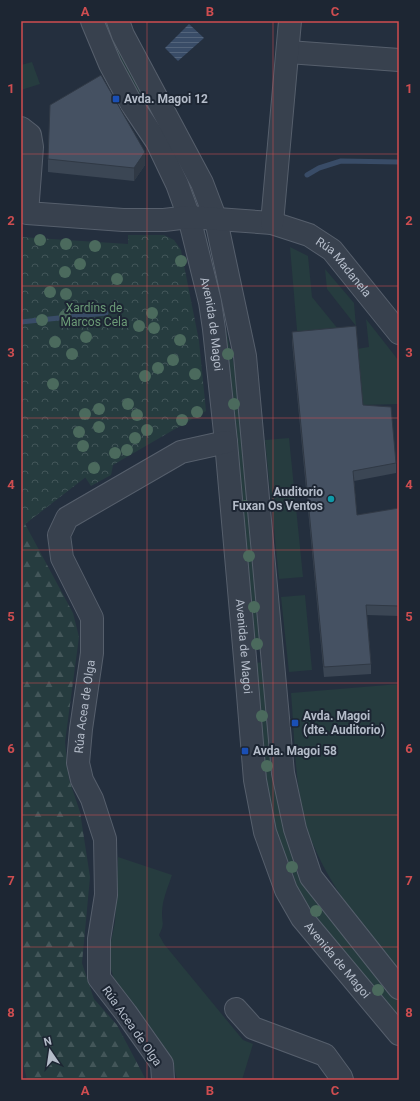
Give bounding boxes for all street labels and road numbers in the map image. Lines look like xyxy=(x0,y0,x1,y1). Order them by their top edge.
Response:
street label: Rúa Madanela xyxy=(313,234,374,300)
street label: Avenida de Magoi xyxy=(197,275,225,372)
street label: Avenida de Magoi xyxy=(233,598,255,694)
street label: Rúa Acea de Olga xyxy=(72,659,98,754)
street label: Avenida de Magoi xyxy=(301,919,373,1001)
street label: Rúa Acea de Olga xyxy=(99,983,165,1069)

